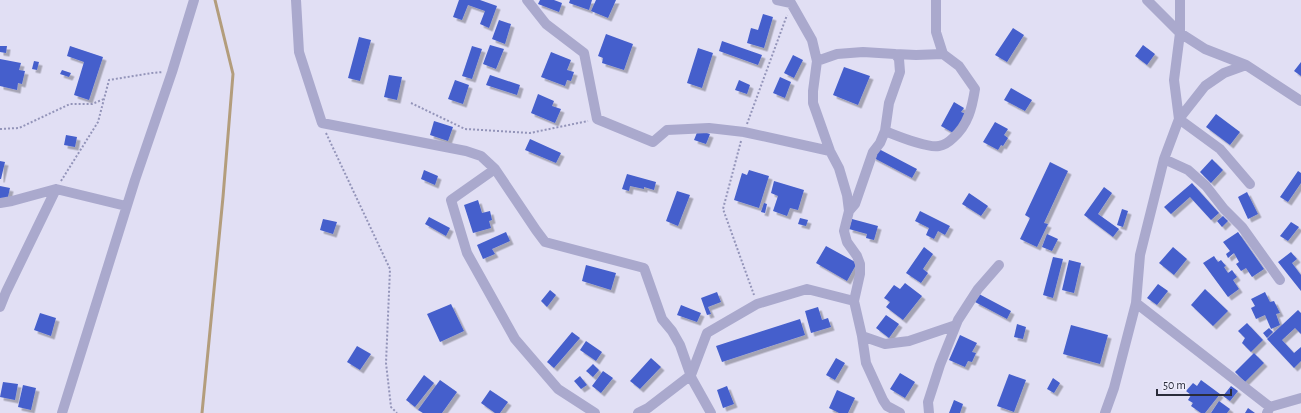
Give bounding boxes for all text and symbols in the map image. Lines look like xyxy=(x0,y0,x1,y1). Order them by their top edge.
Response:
scale bar xyxy=(1157,371,1231,397)
text: 50 m xyxy=(1163,379,1186,391)

